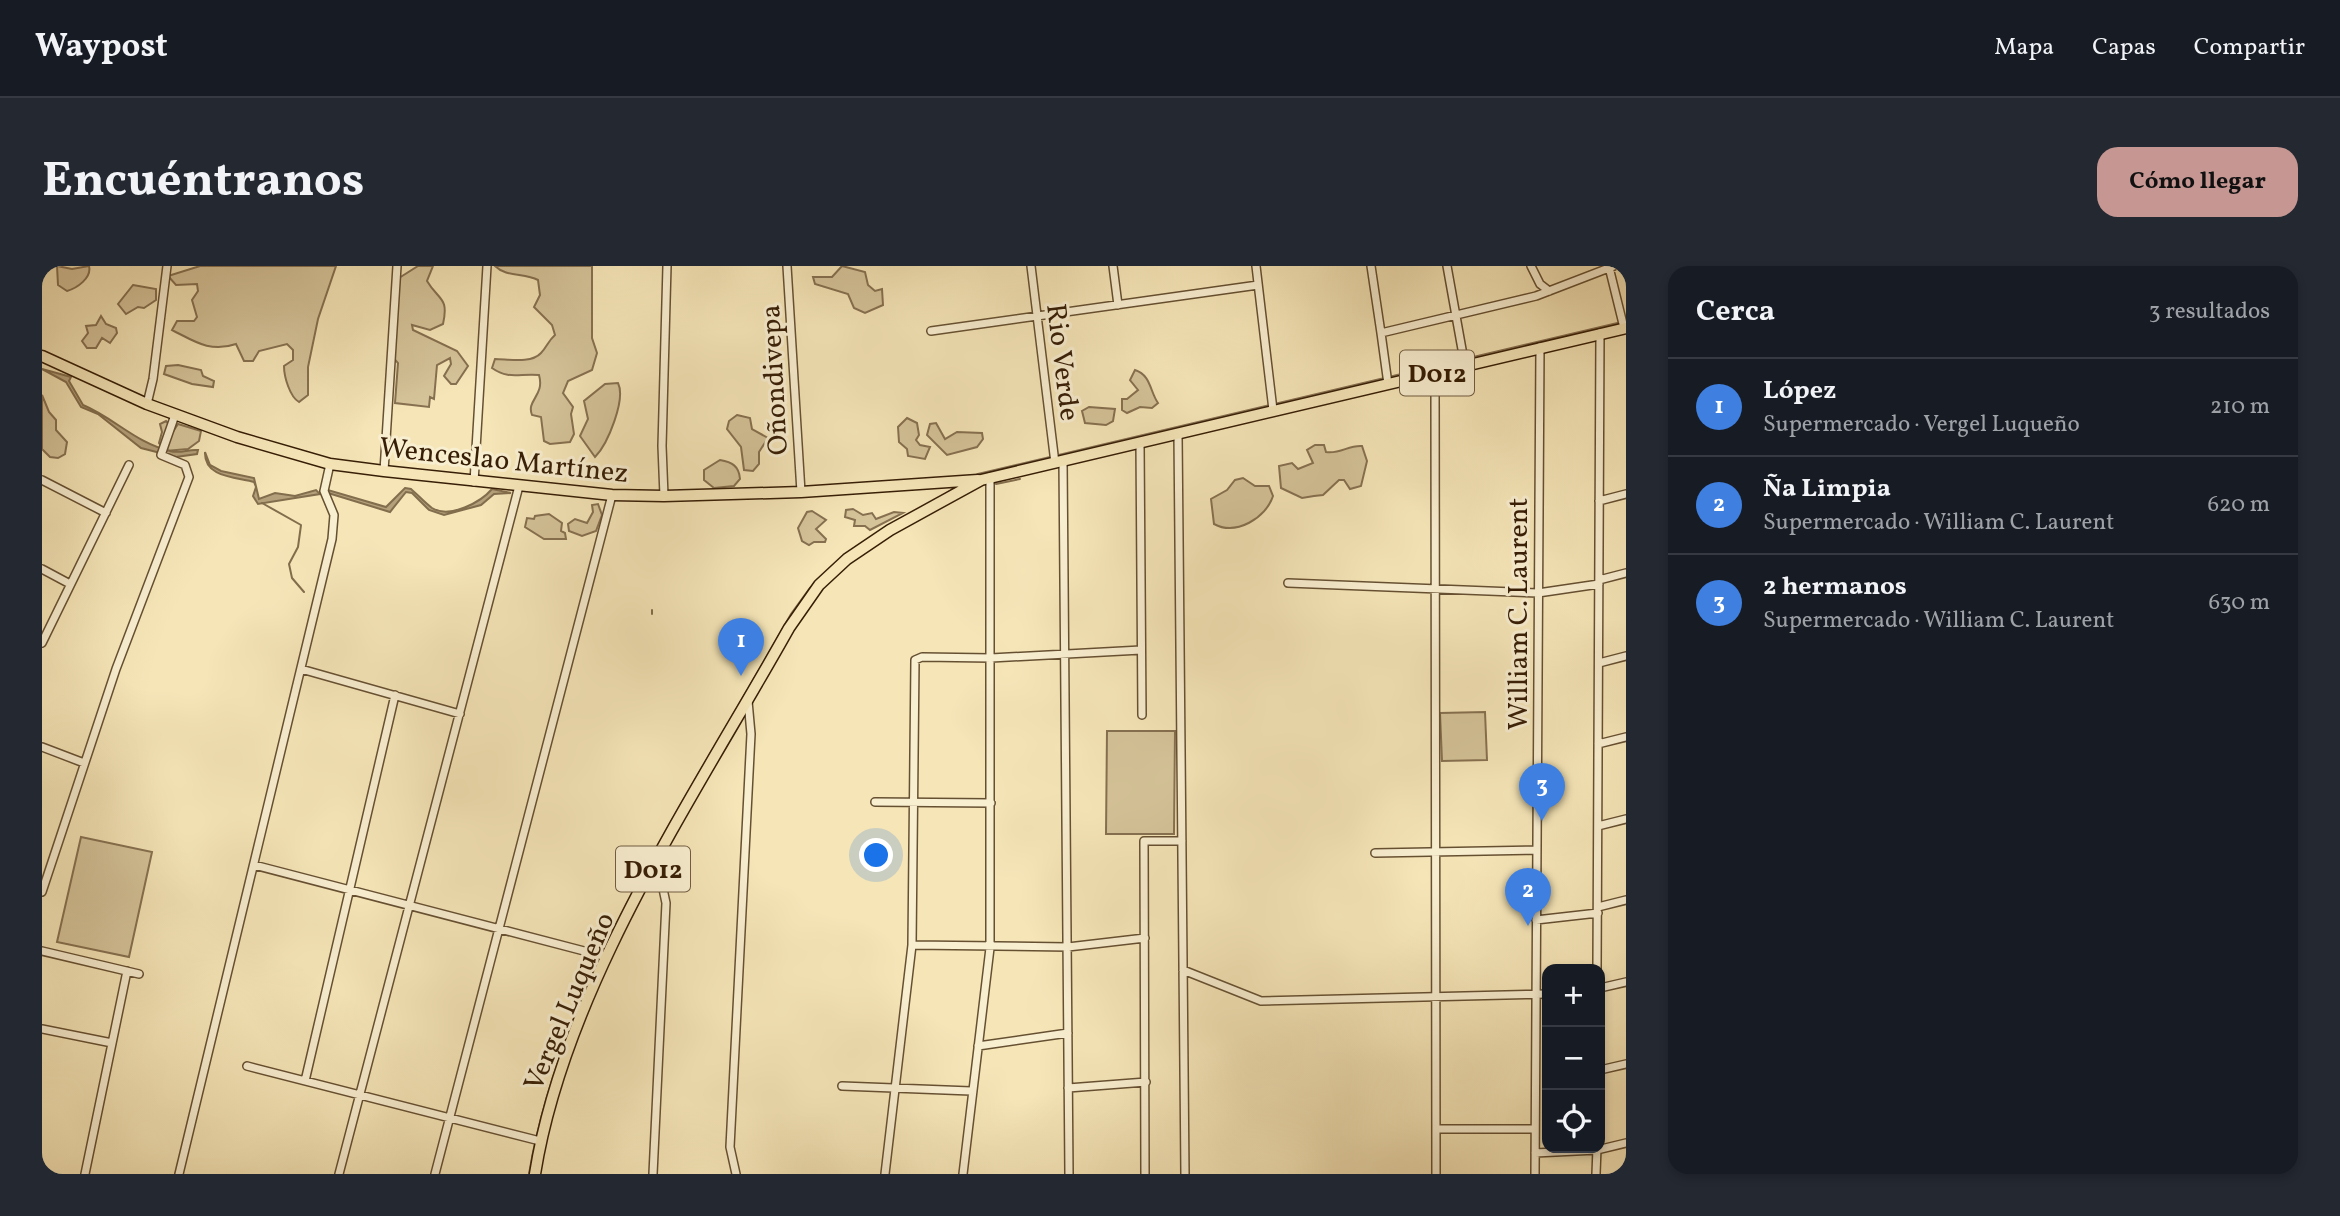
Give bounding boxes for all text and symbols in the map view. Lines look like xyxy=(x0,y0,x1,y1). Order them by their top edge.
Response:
text: Waypost xyxy=(35,25,168,71)
text: Mapa xyxy=(1994,31,2054,65)
text: Capas xyxy=(2092,31,2156,65)
text: Compartir xyxy=(2194,31,2305,65)
button: Cómo llegar xyxy=(2097,147,2298,217)
text: Encuéntranos xyxy=(42,148,364,217)
text: Cerca xyxy=(1696,291,1775,333)
text: 3 resultados xyxy=(2149,296,2270,328)
street label: Rio Verde xyxy=(1035,301,1088,423)
street label: Oñondivepa xyxy=(752,304,799,456)
road number: D012 xyxy=(1400,351,1474,396)
text: López xyxy=(1763,373,1836,409)
text: 1 xyxy=(1714,391,1724,423)
text: 210 m xyxy=(2210,391,2270,423)
text: Supermercado · Vergel Luqueño xyxy=(1763,409,2080,441)
street label: Wenceslao Martínez xyxy=(377,429,630,494)
text: Ña Limpia xyxy=(1763,471,1891,507)
text: 2 xyxy=(1713,489,1725,521)
text: 620 m xyxy=(2207,489,2270,521)
street label: William C. Laurent xyxy=(1500,498,1539,730)
text: Supermercado · William C. Laurent xyxy=(1763,507,2114,539)
text: 2 hermanos xyxy=(1763,569,1907,605)
text: 3 xyxy=(1713,587,1725,619)
text: 630 m xyxy=(2209,587,2270,619)
text: Supermercado · William C. Laurent xyxy=(1763,605,2114,637)
pin: 1 xyxy=(718,618,764,676)
pin: 3 xyxy=(1519,763,1565,821)
your location xyxy=(859,838,893,872)
road number: D012 xyxy=(616,846,690,891)
pin: 2 xyxy=(1505,868,1551,926)
street label: Vergel Luqueño xyxy=(515,907,625,1097)
map controls xyxy=(1542,964,1605,1153)
button: + xyxy=(1542,964,1605,1027)
button: − xyxy=(1542,1027,1605,1090)
button: locate xyxy=(1542,1090,1605,1153)

